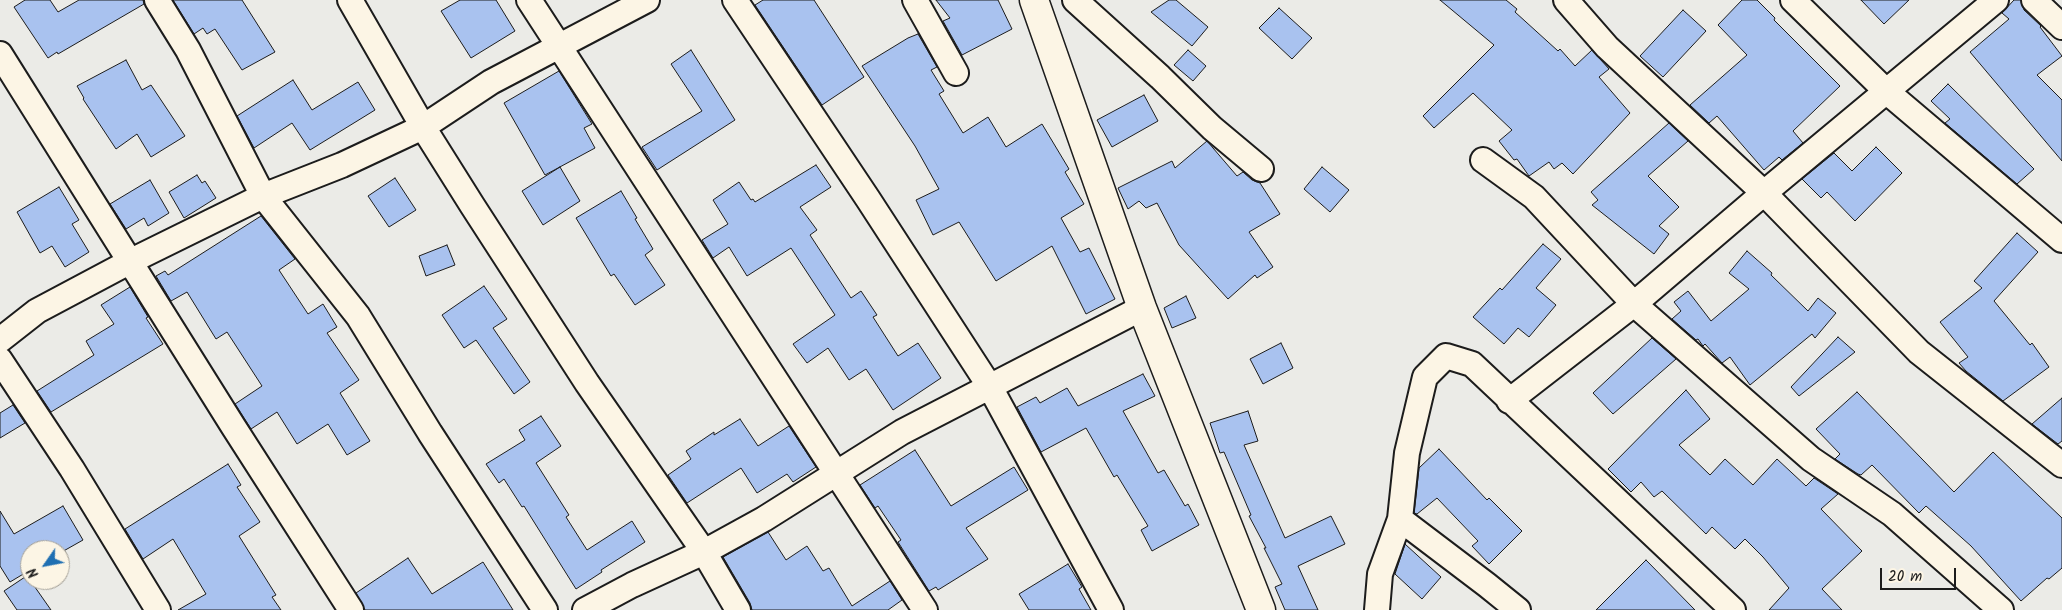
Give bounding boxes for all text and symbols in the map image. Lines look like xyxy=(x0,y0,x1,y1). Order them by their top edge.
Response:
north arrow xyxy=(20,540,70,590)
scale bar xyxy=(1882,558,1958,590)
text: N xyxy=(22,563,45,582)
text: 20 m xyxy=(1888,565,1922,589)

